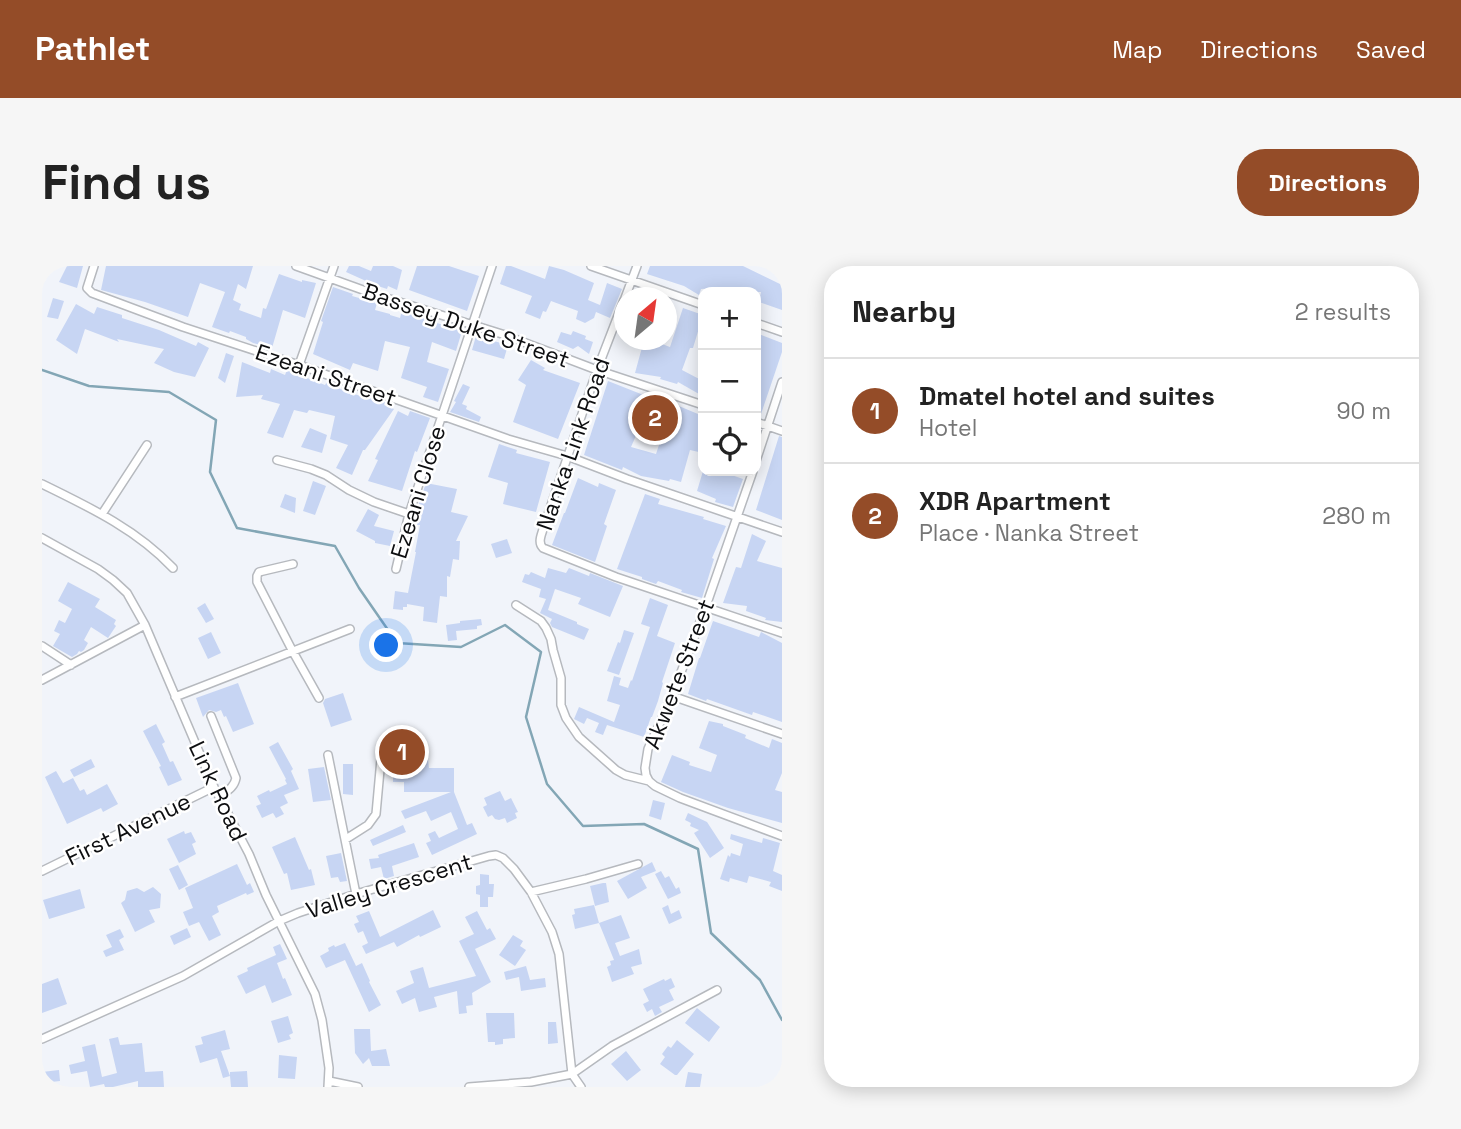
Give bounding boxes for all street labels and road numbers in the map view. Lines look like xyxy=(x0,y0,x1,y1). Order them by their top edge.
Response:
street label: Bassey Duke Street xyxy=(358,275,574,375)
street label: Ezeani Street xyxy=(251,337,401,413)
street label: Nanka Link Road xyxy=(529,354,617,534)
street label: Ezeani Close xyxy=(384,422,452,562)
street label: Akwete Street xyxy=(637,595,721,753)
street label: Link Road xyxy=(182,736,254,846)
street label: First Avenue xyxy=(60,786,196,872)
street label: Valley Crescent xyxy=(302,847,476,925)

